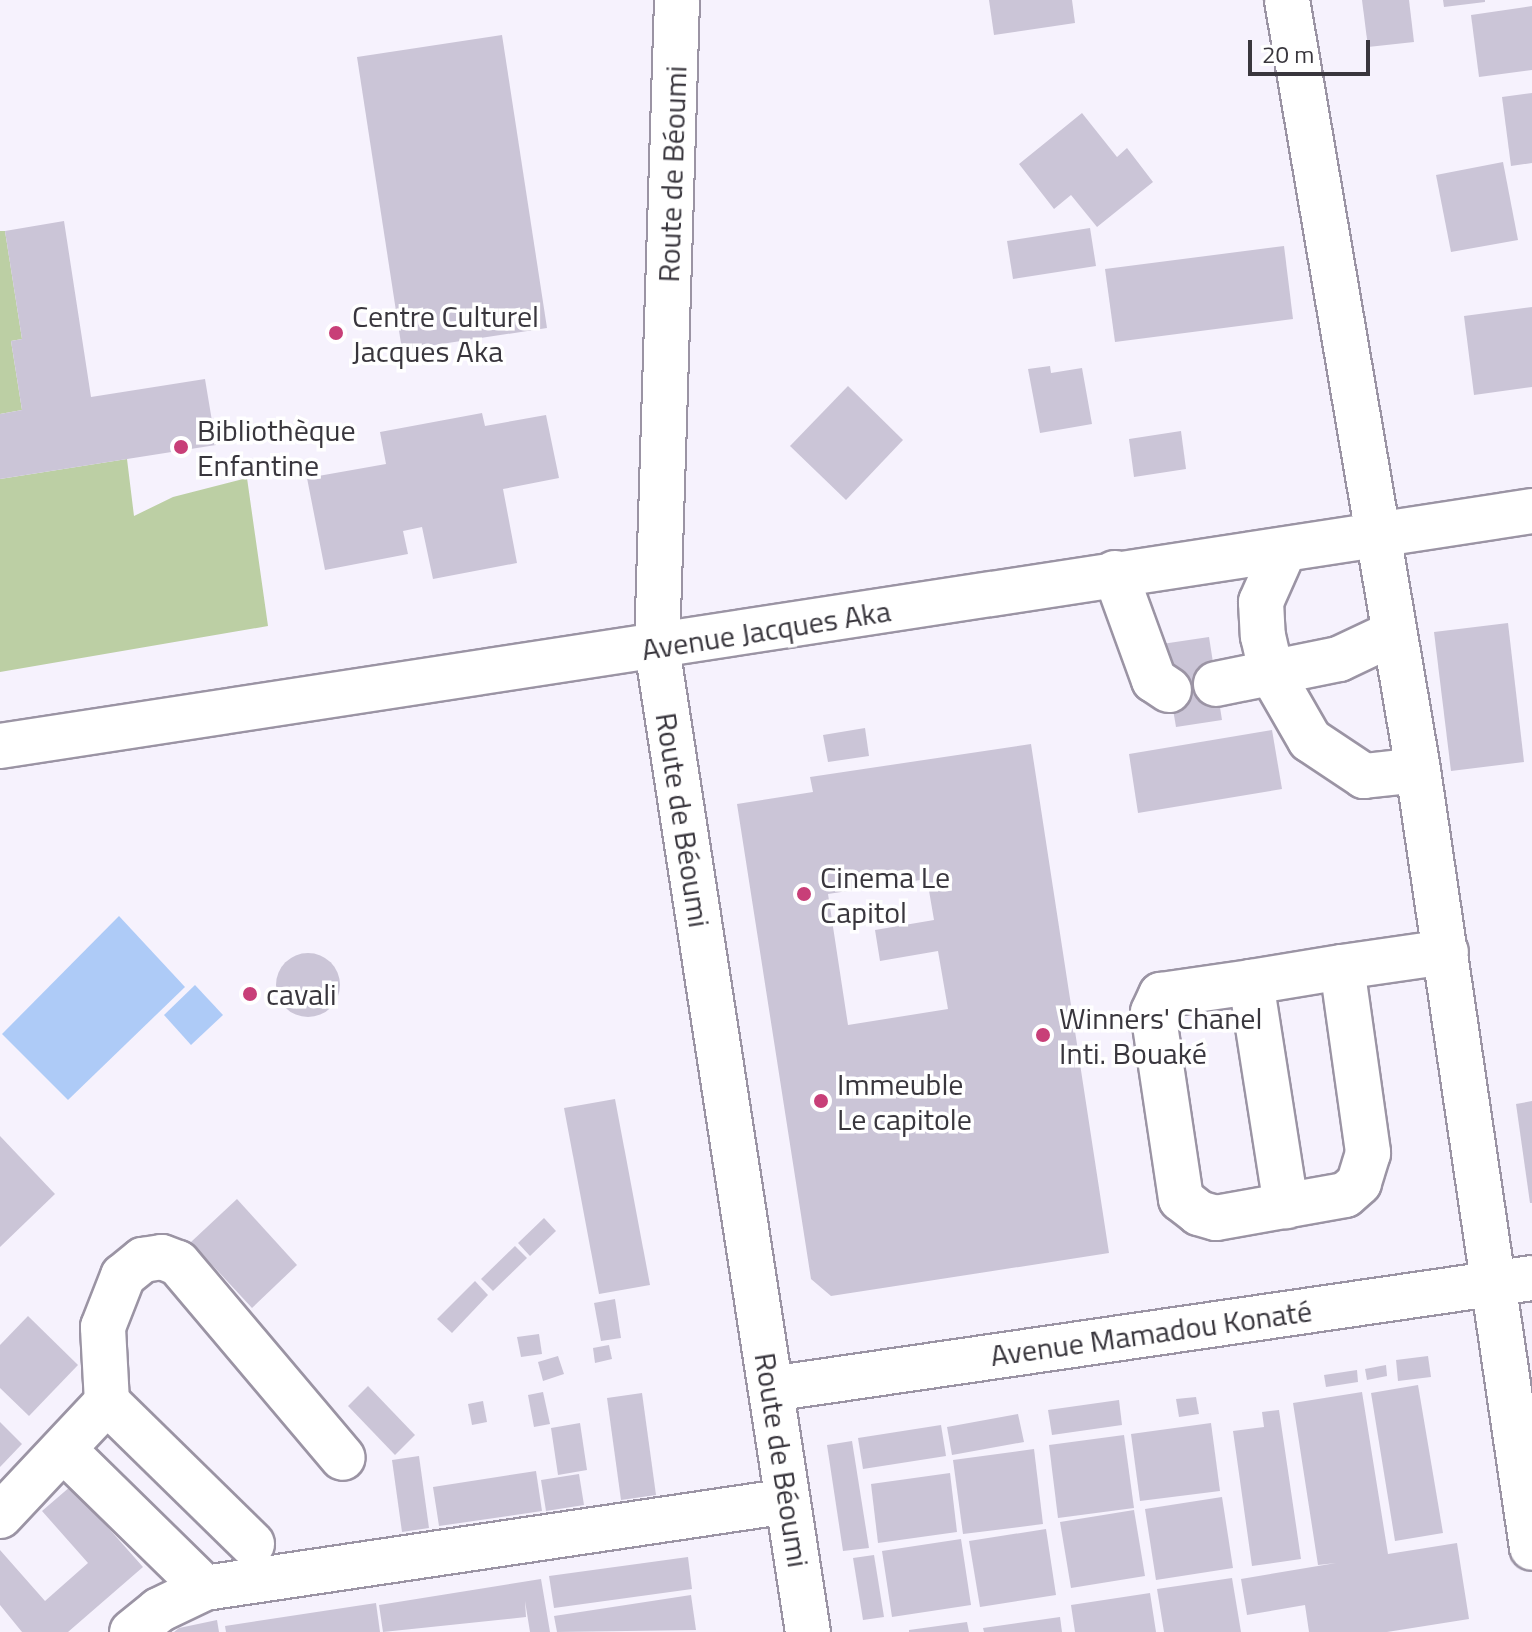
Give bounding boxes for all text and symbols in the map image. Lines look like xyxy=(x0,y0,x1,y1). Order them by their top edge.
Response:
scale bar xyxy=(1252,24,1374,74)
text: 20 m xyxy=(1262,36,1314,72)
street label: Route de Béoumi xyxy=(650,65,694,283)
place label: Centre Culturel Jacques Aka xyxy=(352,298,539,368)
marker: Centre Culturel Jacques Aka xyxy=(327,324,345,342)
place label: Bibliothèque Enfantine xyxy=(197,412,356,482)
marker: Bibliothèque Enfantine xyxy=(172,438,190,456)
street label: Avenue Jacques Aka xyxy=(639,593,893,667)
street label: Route de Béoumi xyxy=(648,710,718,930)
place label: Cinema Le Capitol xyxy=(820,859,950,930)
marker: Cinema Le Capitol xyxy=(795,885,813,903)
place label: cavali xyxy=(266,976,337,1012)
marker: cavali xyxy=(241,985,259,1003)
place label: Winners' Chanel Inti. Bouaké xyxy=(1059,1000,1262,1070)
marker: Winners' Chanel Inti. Bouaké xyxy=(1034,1026,1052,1044)
place label: Immeuble Le capitole xyxy=(837,1066,972,1136)
marker: Immeuble Le capitole xyxy=(812,1092,830,1110)
street label: Avenue Mamadou Konaté xyxy=(988,1293,1314,1373)
street label: Route de Béoumi xyxy=(747,1350,817,1570)

